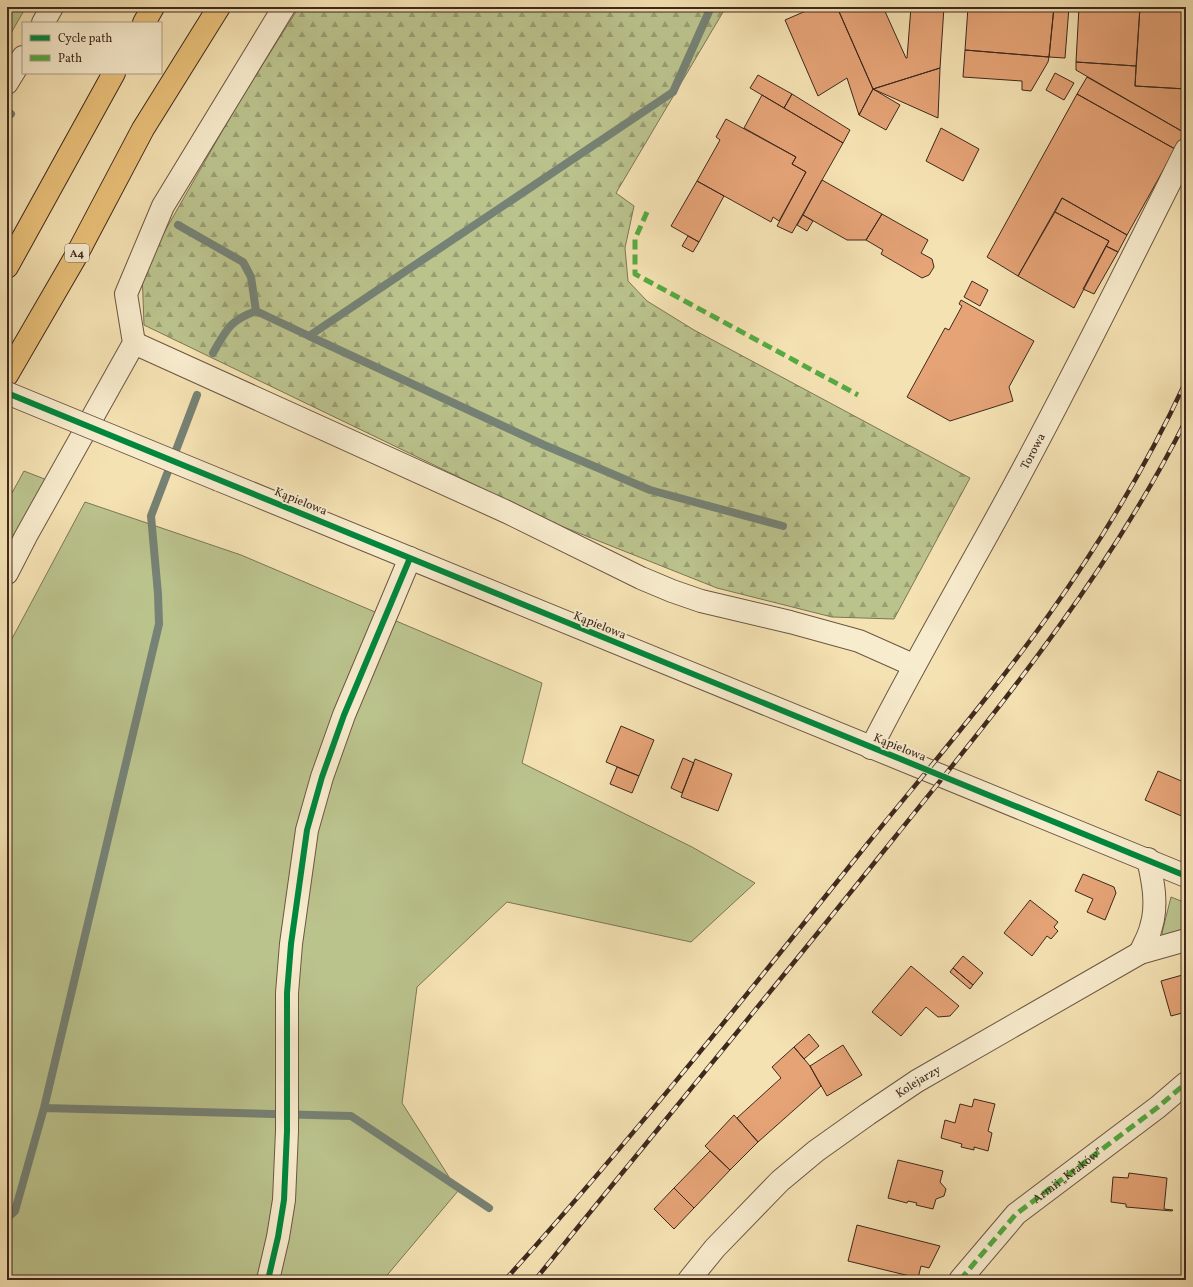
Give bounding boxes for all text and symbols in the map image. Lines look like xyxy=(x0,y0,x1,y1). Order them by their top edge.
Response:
legend xyxy=(22,22,162,74)
text: Cycle path xyxy=(58,31,113,47)
text: Path xyxy=(58,51,82,67)
road number: A4 xyxy=(65,244,89,262)
street label: Torowa xyxy=(1017,431,1050,473)
street label: Kąpielowa xyxy=(272,484,329,520)
street label: Kąpielowa xyxy=(571,608,628,644)
street label: Kąpielowa xyxy=(871,730,928,766)
street label: Kolejarzy xyxy=(893,1062,944,1102)
street label: Armii „Kraków” xyxy=(1030,1144,1106,1208)

